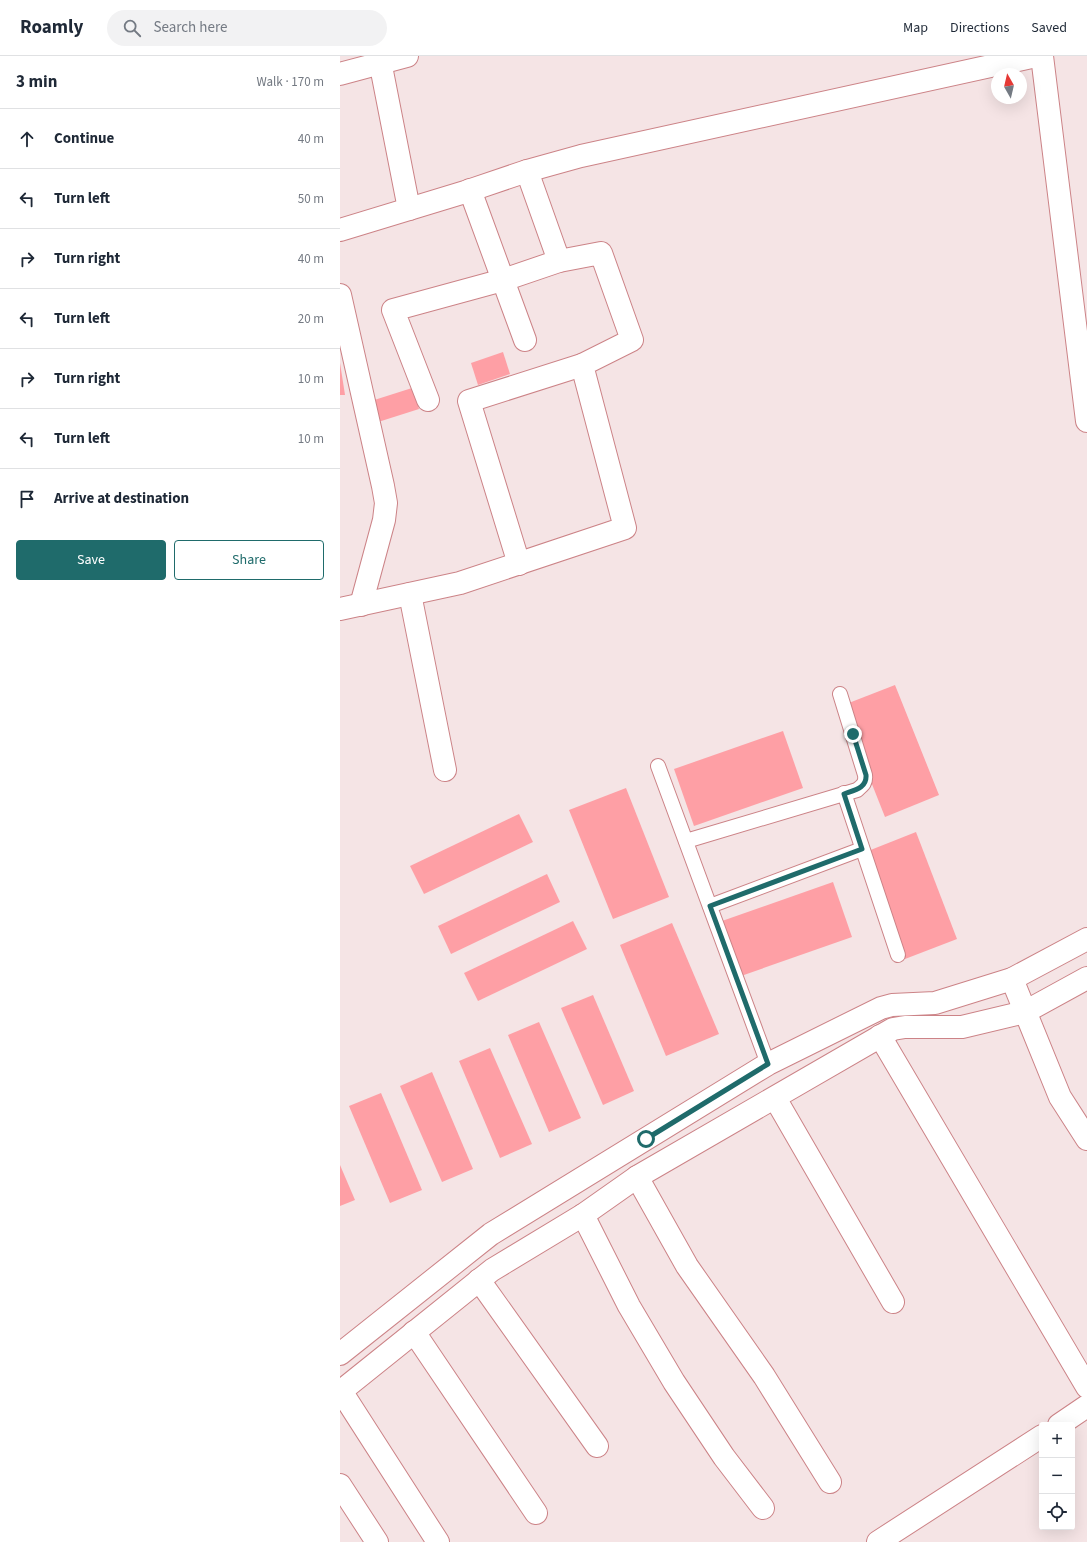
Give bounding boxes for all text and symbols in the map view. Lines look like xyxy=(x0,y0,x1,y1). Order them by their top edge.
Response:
search box xyxy=(107,10,387,46)
text: Roamly xyxy=(20,14,83,41)
icon: search xyxy=(121,17,143,39)
text: Search here xyxy=(153,17,227,38)
text: Map xyxy=(903,18,928,38)
text: Directions xyxy=(950,18,1009,38)
text: Saved xyxy=(1031,18,1067,38)
north arrow xyxy=(991,68,1027,104)
text: 3 min xyxy=(16,70,57,94)
text: Walk · 170 m xyxy=(256,73,324,91)
icon: ahead xyxy=(16,128,38,150)
text: Continue xyxy=(54,128,114,149)
text: 40 m xyxy=(298,130,324,148)
icon: left xyxy=(16,188,38,210)
text: Turn left xyxy=(54,188,110,209)
text: 50 m xyxy=(298,190,324,208)
icon: right xyxy=(16,248,38,270)
text: Turn right xyxy=(54,248,120,269)
text: 40 m xyxy=(298,250,324,268)
icon: left xyxy=(16,308,38,330)
text: Turn left xyxy=(54,308,110,329)
text: 20 m xyxy=(298,310,324,328)
icon: right xyxy=(16,368,38,390)
text: Turn right xyxy=(54,368,120,389)
text: 10 m xyxy=(298,370,324,388)
icon: left xyxy=(16,428,38,450)
text: Turn left xyxy=(54,428,110,449)
text: 10 m xyxy=(298,430,324,448)
icon: arrive xyxy=(16,488,38,510)
text: Arrive at destination xyxy=(54,488,189,509)
button: Save xyxy=(16,540,166,580)
button: Share xyxy=(174,540,324,580)
route end xyxy=(844,725,862,743)
route start xyxy=(637,1130,655,1148)
map controls xyxy=(1039,1422,1075,1530)
button: + xyxy=(1039,1422,1075,1458)
button: − xyxy=(1039,1458,1075,1494)
button: locate xyxy=(1039,1494,1075,1530)

